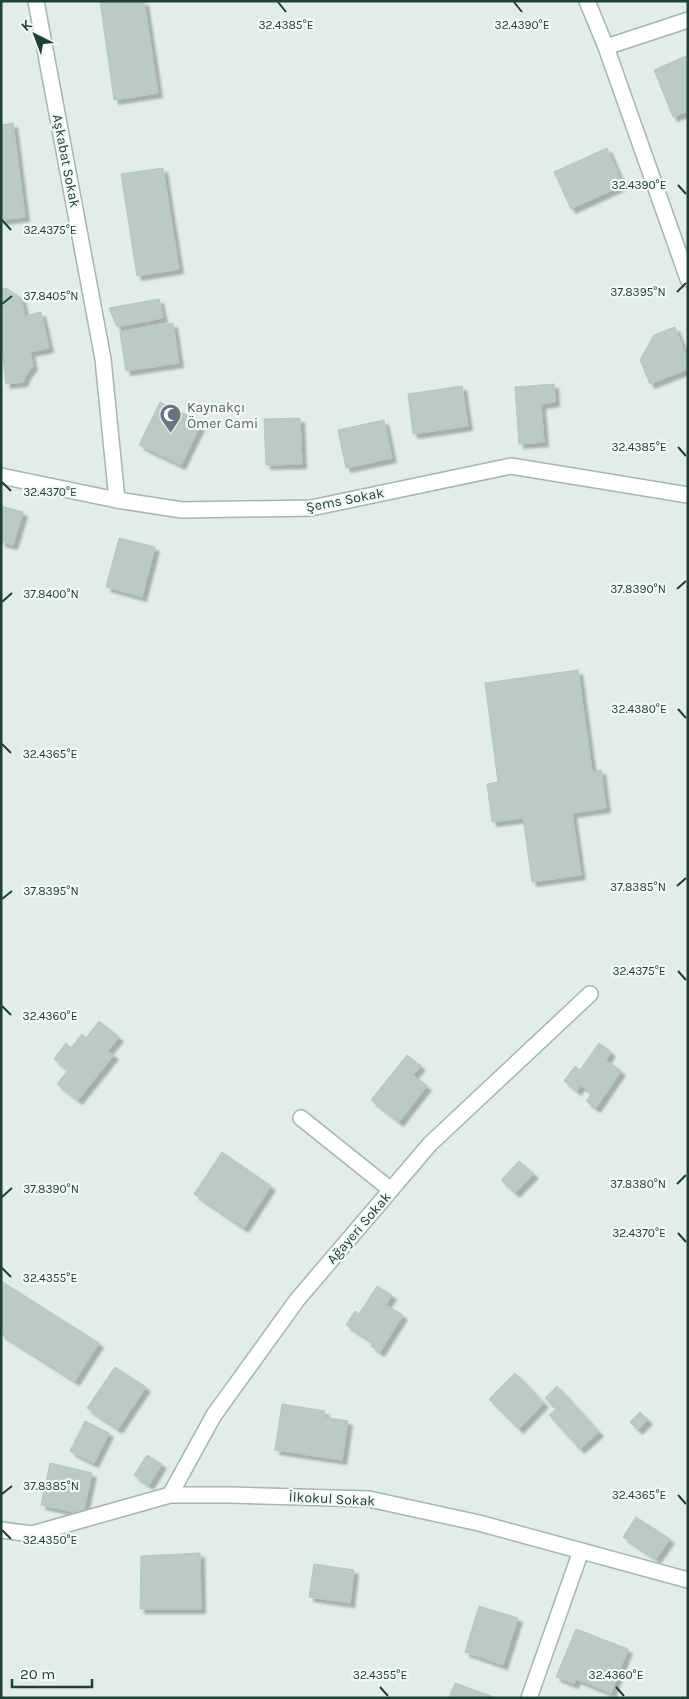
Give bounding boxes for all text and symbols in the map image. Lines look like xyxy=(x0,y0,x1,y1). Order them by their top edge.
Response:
north arrow xyxy=(10,10,60,60)
text: K xyxy=(18,16,36,35)
text: 32.4385°E xyxy=(259,18,313,32)
text: 32.4390°E xyxy=(495,18,549,32)
street label: Aşkabat Sokak xyxy=(49,113,83,209)
text: 32.4390°E xyxy=(612,178,666,192)
text: 32.4375°E xyxy=(23,223,77,237)
text: 37.8395°N xyxy=(610,285,666,299)
text: 37.8405°N xyxy=(23,289,79,303)
place label: Kaynakçı Ömer Cami xyxy=(187,399,258,432)
mosque icon: Kaynakçı Ömer Cami xyxy=(159,403,183,434)
text: 32.4385°E xyxy=(612,440,666,454)
street label: Şems Sokak xyxy=(305,484,386,516)
text: 32.4370°E xyxy=(23,485,77,499)
text: 37.8390°N xyxy=(610,582,666,596)
text: 37.8400°N xyxy=(23,587,79,601)
text: 32.4380°E xyxy=(611,702,667,716)
text: 32.4365°E xyxy=(23,747,77,761)
text: 37.8385°N xyxy=(610,880,666,894)
text: 37.8395°N xyxy=(23,884,79,898)
text: 32.4375°E xyxy=(612,964,666,978)
text: 32.4360°E xyxy=(23,1009,77,1023)
text: 37.8380°N xyxy=(610,1177,666,1191)
text: 37.8390°N xyxy=(23,1182,79,1196)
street label: Ağayeri Sokak xyxy=(323,1189,395,1267)
text: 32.4370°E xyxy=(612,1226,666,1240)
text: 32.4355°E xyxy=(23,1271,77,1285)
text: 37.8385°N xyxy=(23,1479,79,1493)
street label: İlkokul Sokak xyxy=(288,1488,376,1510)
text: 32.4365°E xyxy=(612,1488,666,1502)
text: 32.4350°E xyxy=(23,1533,77,1547)
scale bar xyxy=(12,1656,92,1688)
text: 20 m xyxy=(20,1665,55,1683)
text: 32.4355°E xyxy=(353,1668,407,1682)
text: 32.4360°E xyxy=(589,1668,643,1682)

